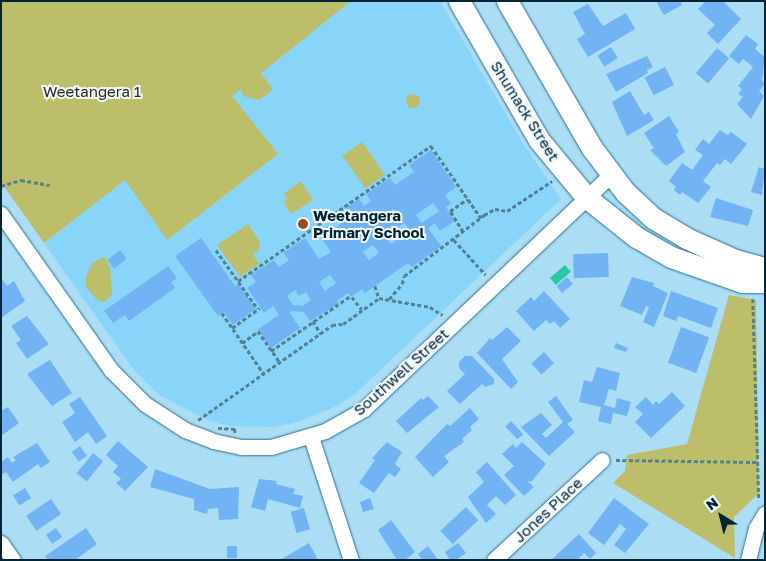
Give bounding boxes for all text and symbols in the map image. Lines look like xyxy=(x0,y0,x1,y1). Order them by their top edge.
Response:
street label: Shumack Street xyxy=(487,58,563,164)
park label: Weetangera 1 xyxy=(43,83,141,101)
place label: Weetangera Primary School xyxy=(313,206,425,241)
marker: Weetangera Primary School xyxy=(297,218,309,230)
street label: Southwell Street xyxy=(350,325,452,419)
street label: Jones Place xyxy=(510,474,586,546)
north arrow xyxy=(696,491,746,541)
text: N xyxy=(703,493,721,513)

